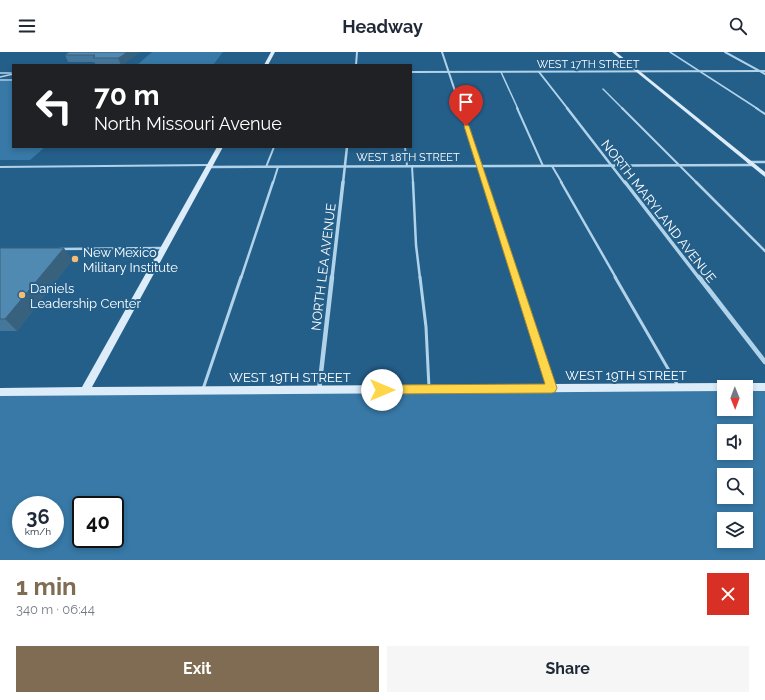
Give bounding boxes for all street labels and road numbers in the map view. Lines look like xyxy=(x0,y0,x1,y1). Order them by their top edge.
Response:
street label: WEST 17TH STREET xyxy=(537,58,640,71)
street label: NORTH MARYLAND AVENUE xyxy=(598,137,719,286)
street label: WEST 18TH STREET xyxy=(356,151,460,164)
street label: NORTH LEA AVENUE xyxy=(308,202,339,332)
street label: WEST 19TH STREET xyxy=(565,368,687,383)
street label: WEST 19TH STREET xyxy=(229,370,351,385)

